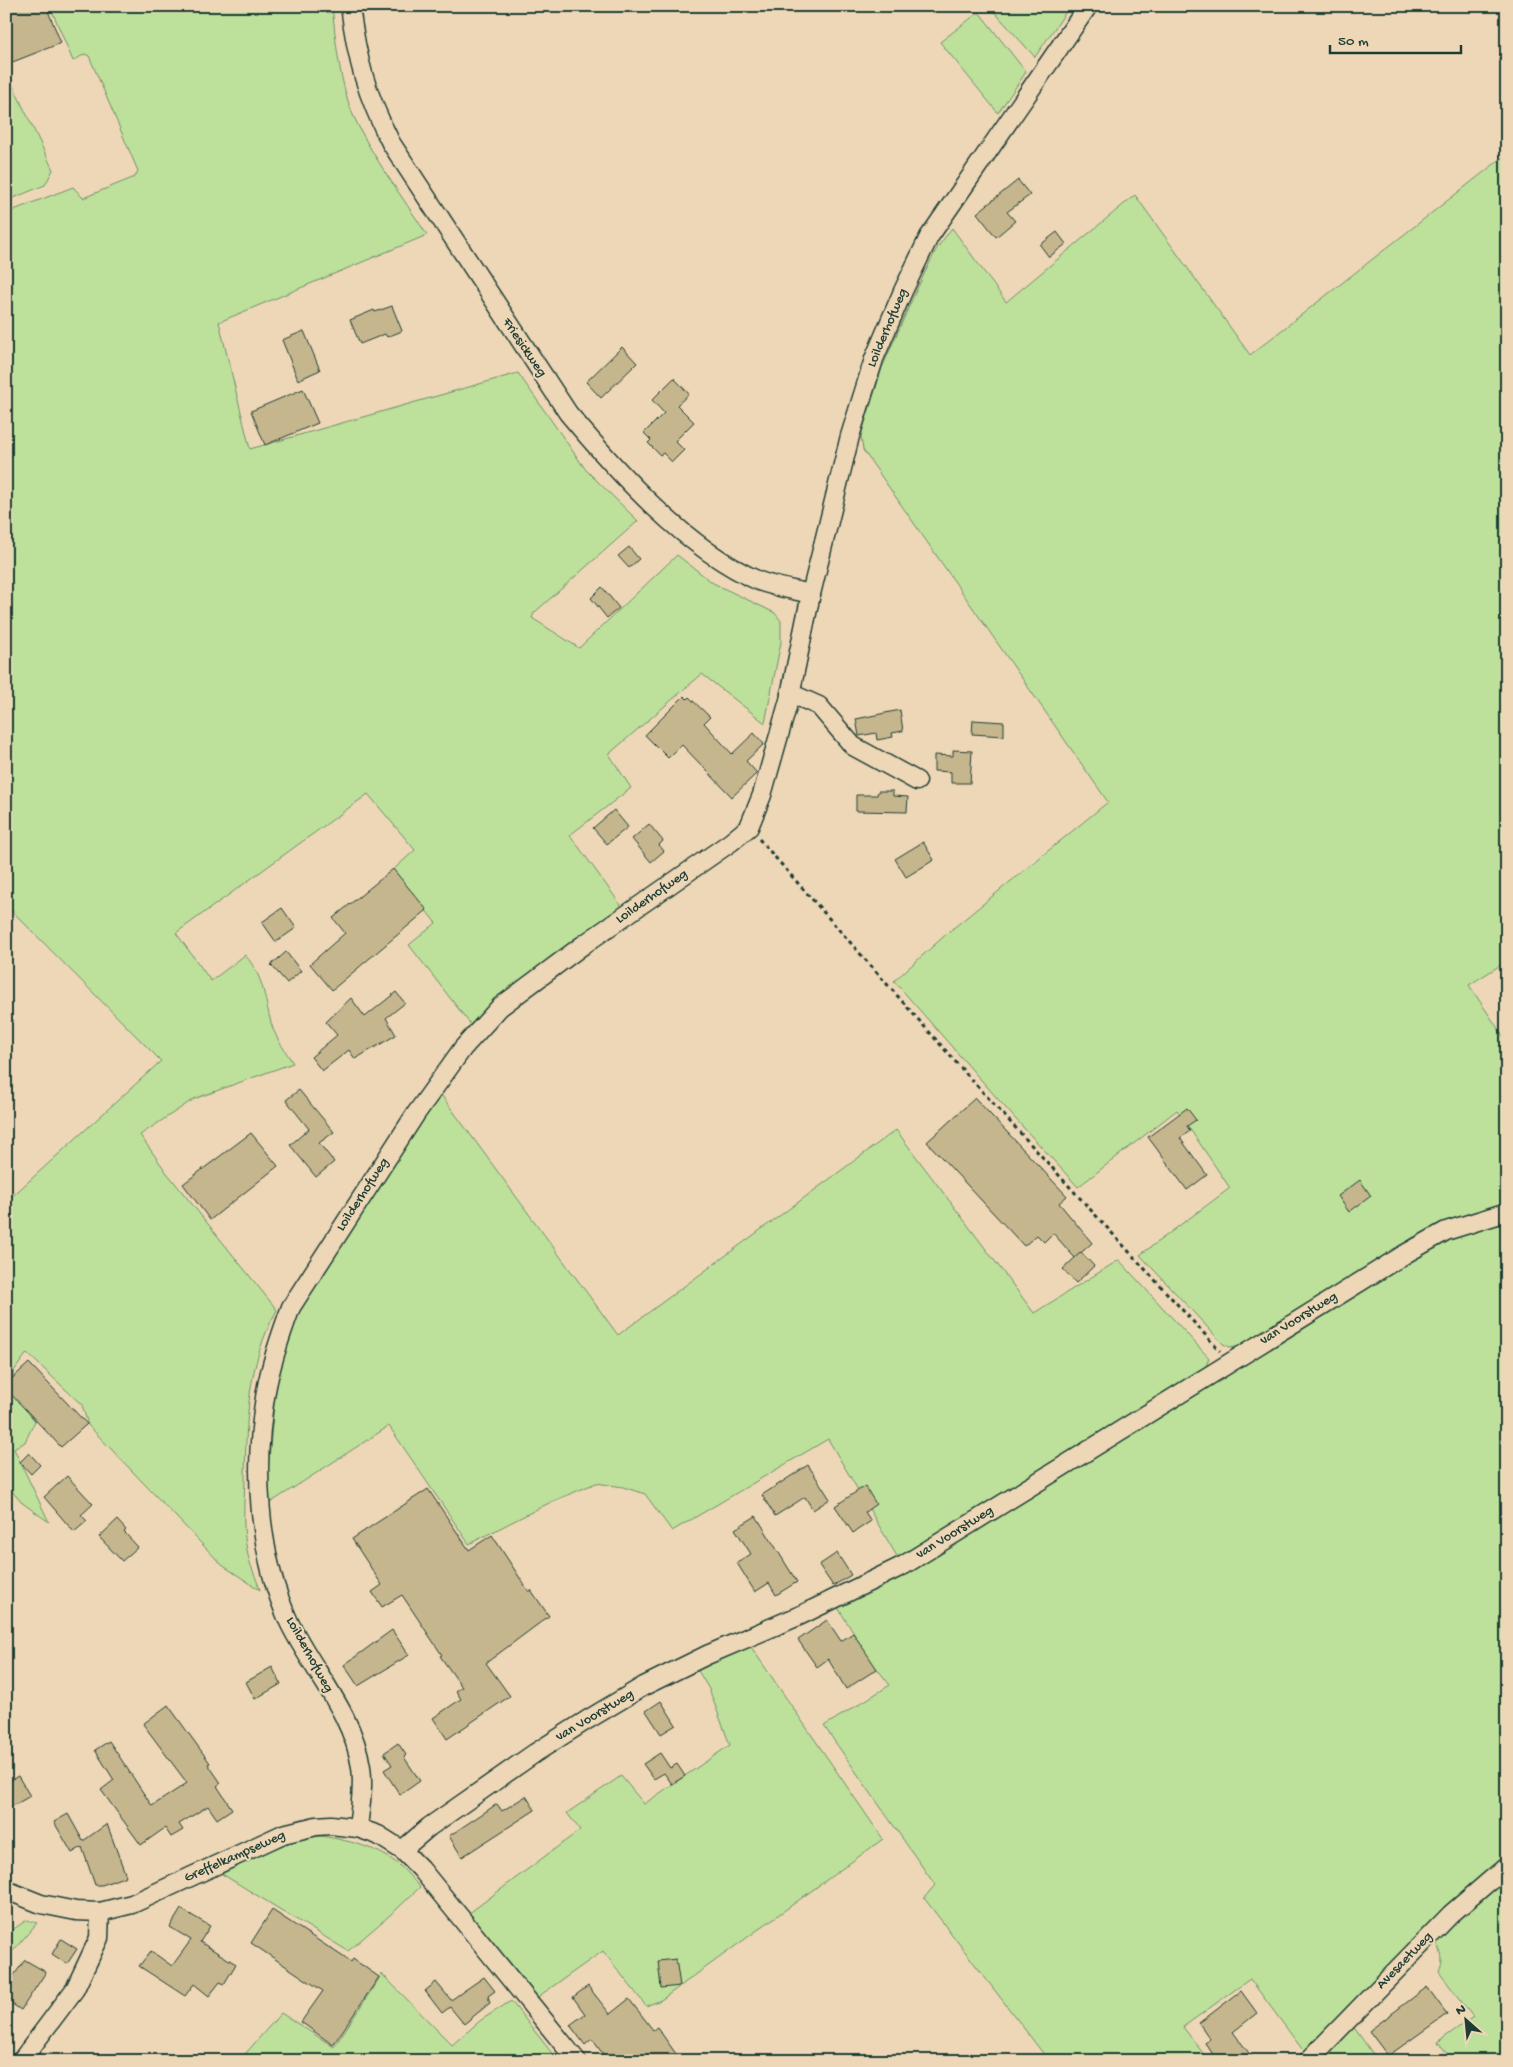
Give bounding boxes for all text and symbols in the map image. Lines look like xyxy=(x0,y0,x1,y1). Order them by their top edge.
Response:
scale bar xyxy=(1330,22,1462,54)
text: 50 m xyxy=(1338,33,1369,51)
street label: Loilderhofweg xyxy=(864,286,912,370)
street label: Friesickweg xyxy=(497,314,550,381)
street label: Loilderhofweg xyxy=(613,866,691,928)
street label: Loilderhofweg xyxy=(333,1155,393,1235)
street label: van Voorstweg xyxy=(1257,1288,1341,1350)
street label: van Voorstweg xyxy=(913,1502,997,1564)
street label: Loilderhofweg xyxy=(281,1614,337,1696)
street label: van Voorstweg xyxy=(553,1686,637,1746)
street label: Greffelkampseweg xyxy=(182,1827,288,1887)
street label: Avesaetweg xyxy=(1373,1929,1437,1993)
north arrow xyxy=(1440,1994,1490,2044)
text: N xyxy=(1453,2001,1469,2020)

